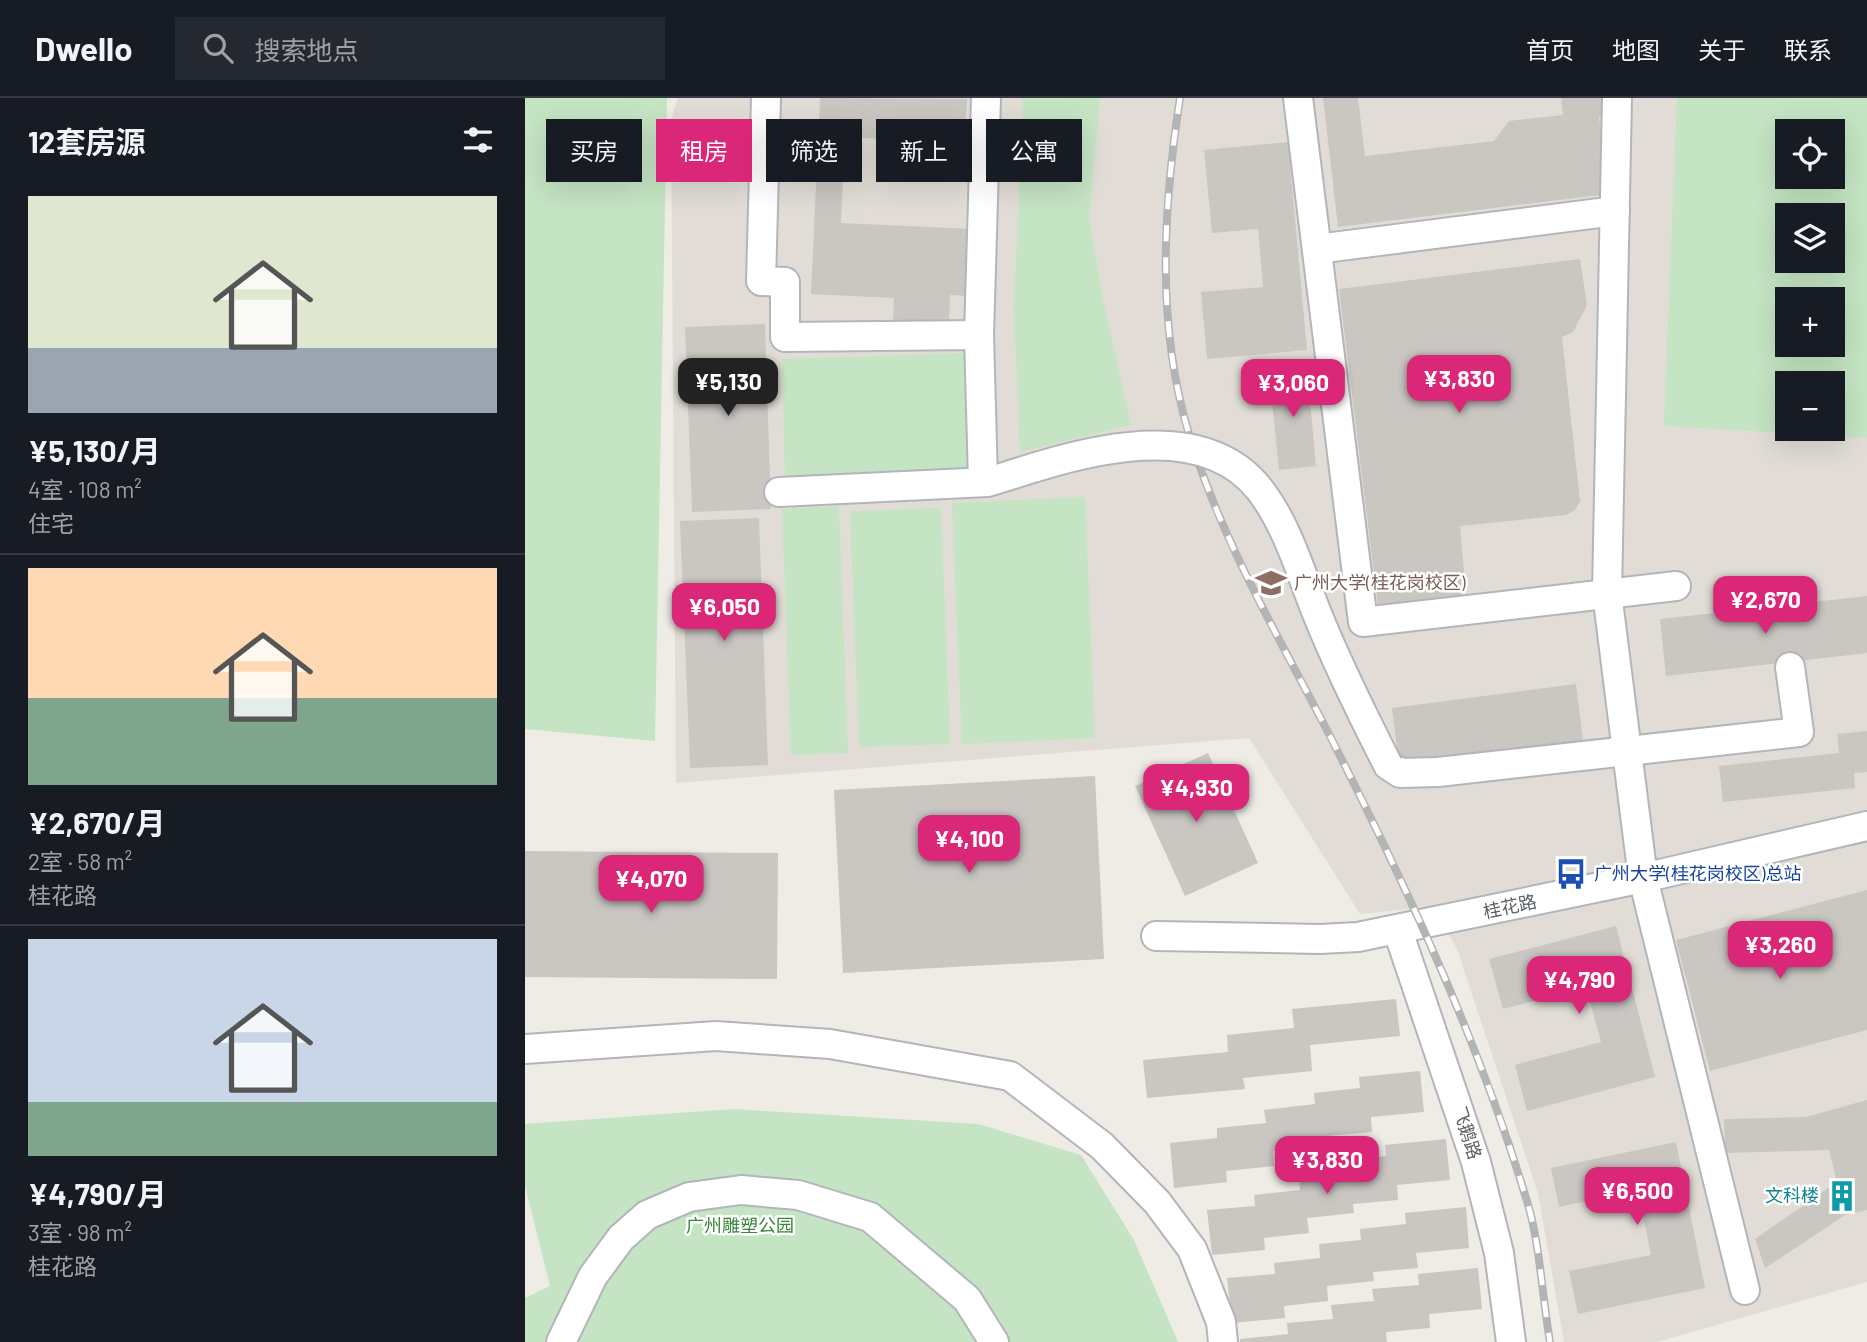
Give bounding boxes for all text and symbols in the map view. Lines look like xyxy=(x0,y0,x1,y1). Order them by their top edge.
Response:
search box xyxy=(175,17,665,80)
text: Dwello xyxy=(35,28,133,68)
icon: search xyxy=(199,29,237,67)
text: 搜索地点 xyxy=(255,34,359,65)
text: 首页 xyxy=(1526,35,1574,64)
text: 地图 xyxy=(1612,35,1660,64)
text: 关于 xyxy=(1698,35,1746,64)
text: 联系 xyxy=(1784,35,1832,64)
chip: 买房 xyxy=(546,119,642,182)
chip: 租房 xyxy=(656,119,752,182)
chip: 筛选 xyxy=(766,119,862,182)
chip: 新上 xyxy=(876,119,972,182)
chip: 公寓 xyxy=(986,119,1082,182)
map controls xyxy=(1775,119,1845,441)
button: locate xyxy=(1775,119,1845,189)
icon: filters xyxy=(459,121,497,159)
text: 12套房源 xyxy=(28,123,145,159)
button: layers xyxy=(1775,203,1845,273)
icon: home xyxy=(200,242,326,368)
button: + xyxy=(1775,287,1845,357)
pin: ¥3,830 xyxy=(1402,356,1516,415)
pin: ¥5,130 xyxy=(671,358,785,418)
pin: ¥3,060 xyxy=(1236,360,1350,419)
text: ¥3,830 xyxy=(1423,364,1495,392)
text: ¥5,130 xyxy=(694,367,762,395)
text: ¥3,060 xyxy=(1257,368,1329,396)
button: − xyxy=(1775,371,1845,441)
text: ¥5,130/月 xyxy=(28,432,161,468)
text: 4室 · 108 m² xyxy=(28,475,142,503)
text: 住宅 xyxy=(28,509,74,537)
school or university icon: 广州大学(桂花岗校区) xyxy=(1254,566,1288,600)
place label: 广州大学(桂花岗校区) xyxy=(1294,571,1466,593)
pin: ¥2,670 xyxy=(1708,576,1822,636)
pin: ¥6,050 xyxy=(667,584,781,643)
text: ¥2,670 xyxy=(1729,585,1801,613)
text: ¥6,050 xyxy=(688,592,760,620)
icon: home xyxy=(200,614,326,740)
pin: ¥4,930 xyxy=(1139,764,1253,824)
text: ¥4,930 xyxy=(1159,773,1233,801)
text: ¥2,670/月 xyxy=(28,804,166,840)
pin: ¥4,100 xyxy=(912,816,1026,875)
text: ¥4,100 xyxy=(934,824,1004,852)
text: 2室 · 58 m² xyxy=(28,847,132,875)
pin: ¥4,070 xyxy=(594,856,708,915)
bus stop icon: 广州大学(桂花岗校区)总站 xyxy=(1554,857,1588,891)
place label: 广州大学(桂花岗校区)总站 xyxy=(1594,862,1801,884)
text: ¥4,070 xyxy=(615,864,687,892)
text: 桂花路 xyxy=(28,881,97,909)
street label: 桂花路 xyxy=(1481,890,1538,922)
pin: ¥3,260 xyxy=(1723,922,1837,981)
text: ¥3,260 xyxy=(1744,930,1816,958)
pin: ¥4,790 xyxy=(1522,956,1636,1016)
text: ¥4,790 xyxy=(1543,965,1615,993)
icon: home xyxy=(200,985,326,1111)
street label: 飞鹅路 xyxy=(1449,1104,1487,1162)
pin: ¥3,830 xyxy=(1270,1136,1384,1196)
text: ¥3,830 xyxy=(1291,1145,1363,1173)
pin: ¥6,500 xyxy=(1580,1168,1694,1227)
text: ¥4,790/月 xyxy=(28,1175,167,1211)
text: ¥6,500 xyxy=(1601,1176,1673,1204)
building icon: 文科楼 xyxy=(1825,1179,1859,1213)
place label: 文科楼 xyxy=(1765,1184,1819,1206)
park label: 广州雕塑公园 xyxy=(686,1214,794,1236)
text: 3室 · 98 m² xyxy=(28,1218,132,1246)
text: 桂花路 xyxy=(28,1252,97,1280)

